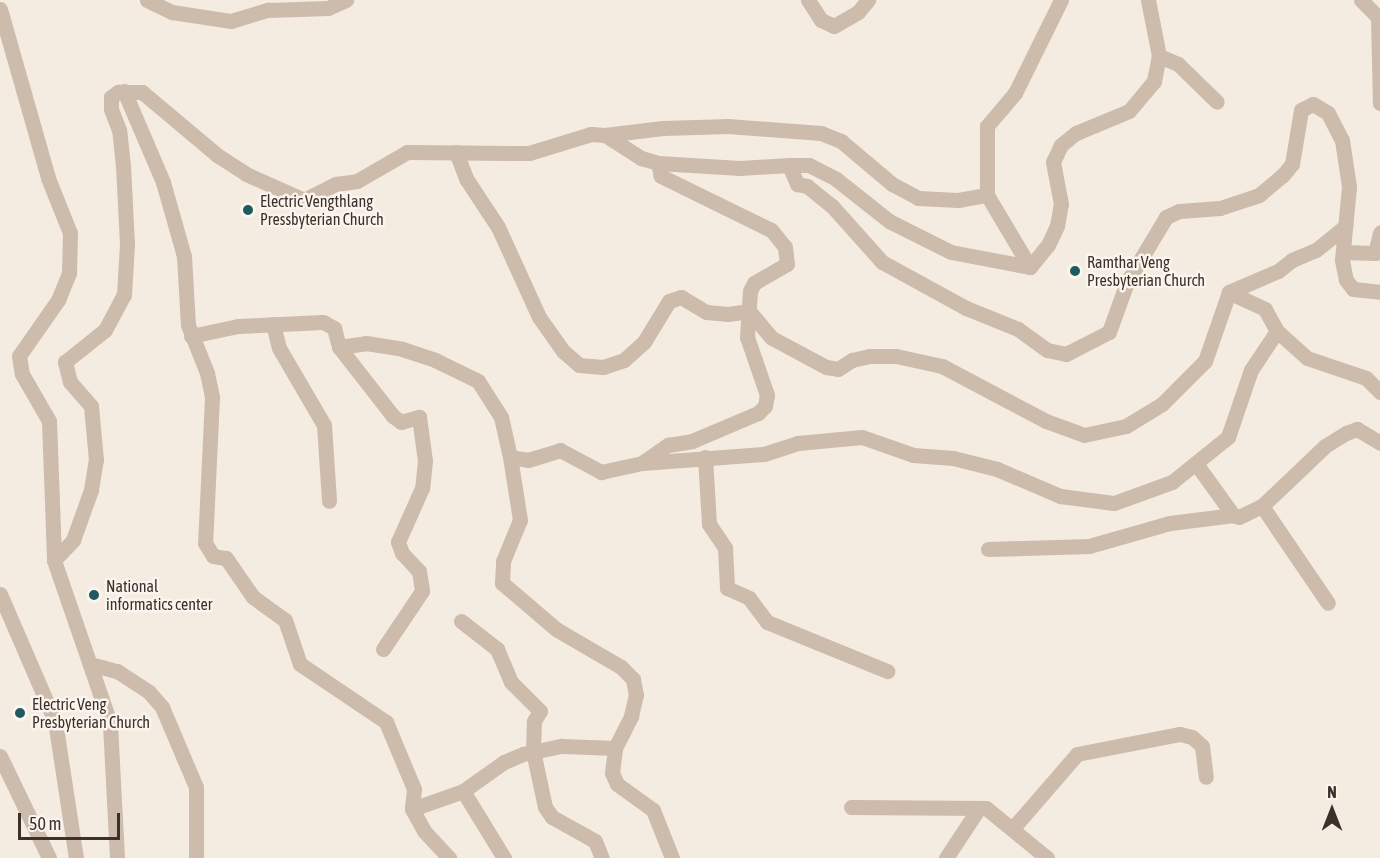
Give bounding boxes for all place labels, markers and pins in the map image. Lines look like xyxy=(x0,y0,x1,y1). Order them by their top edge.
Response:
place label: Electric Vengthlang Pressbyterian Church xyxy=(260,191,384,229)
marker: Electric Vengthlang Pressbyterian Church xyxy=(241,203,255,217)
place label: Ramthar Veng Presbyterian Church xyxy=(1087,252,1205,290)
marker: Ramthar Veng Presbyterian Church xyxy=(1068,264,1082,278)
place label: National informatics center xyxy=(106,576,212,614)
marker: National informatics center xyxy=(87,588,101,602)
place label: Electric Veng Presbyterian Church xyxy=(32,694,150,732)
marker: Electric Veng Presbyterian Church xyxy=(13,706,27,720)

